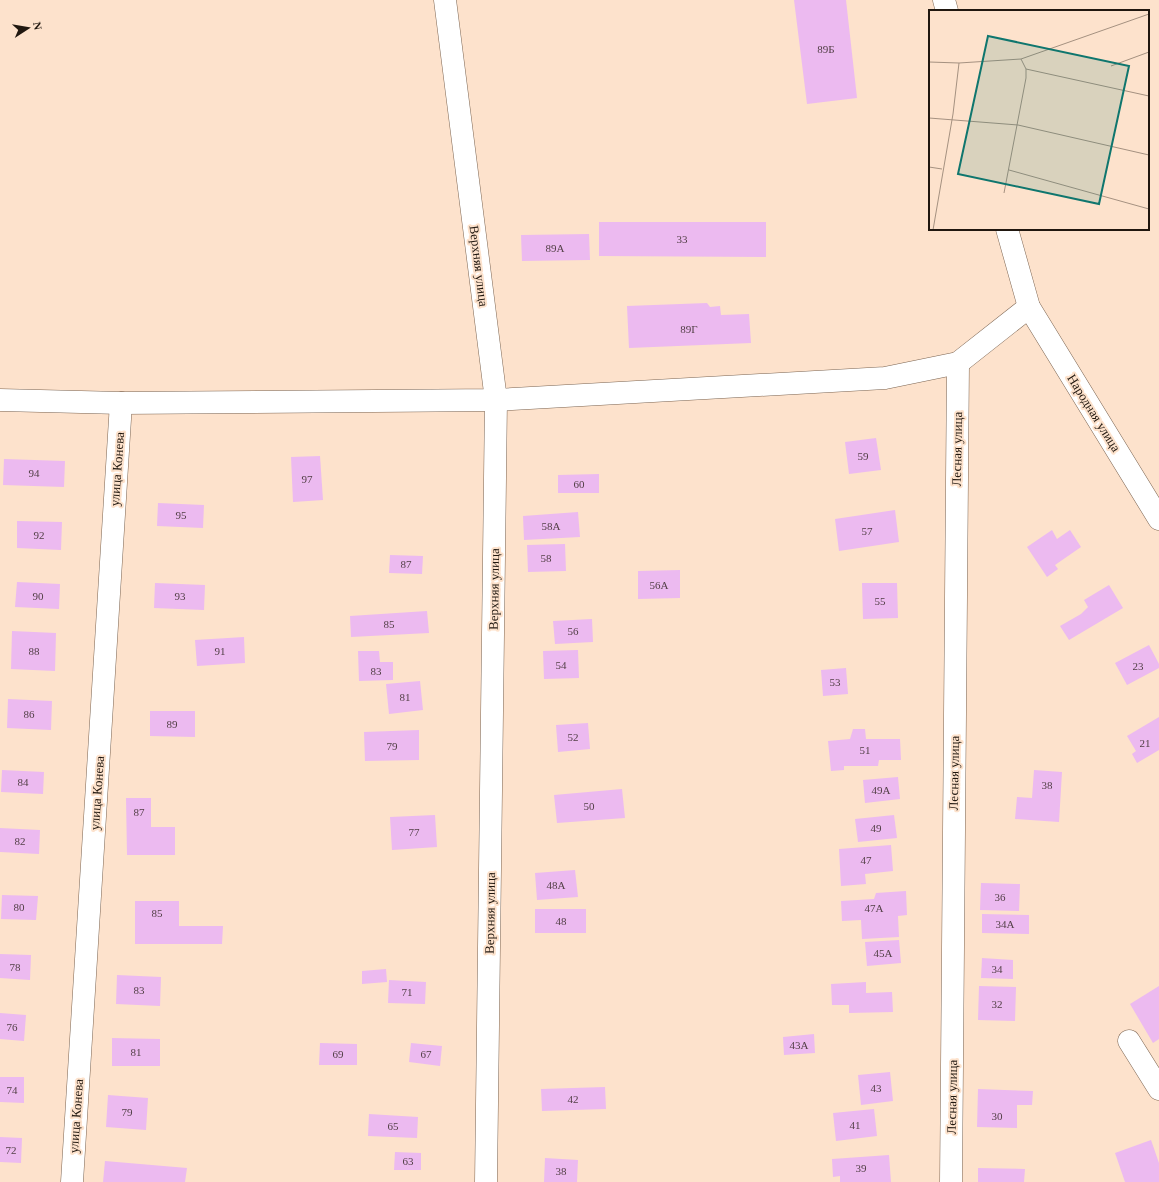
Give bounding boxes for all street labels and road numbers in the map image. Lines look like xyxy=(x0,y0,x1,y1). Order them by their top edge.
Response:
street label: Верхняя улица xyxy=(467,225,491,308)
street label: Народная улица xyxy=(1064,372,1124,455)
street label: Лесная улица xyxy=(949,411,965,486)
street label: улица Конева xyxy=(107,431,127,507)
street label: Верхняя улица xyxy=(486,548,502,630)
street label: Лесная улица xyxy=(946,735,962,810)
street label: улица Конева xyxy=(87,755,107,831)
street label: Верхняя улица xyxy=(482,872,498,954)
street label: Лесная улица xyxy=(944,1059,960,1134)
street label: улица Конева xyxy=(66,1078,86,1154)

